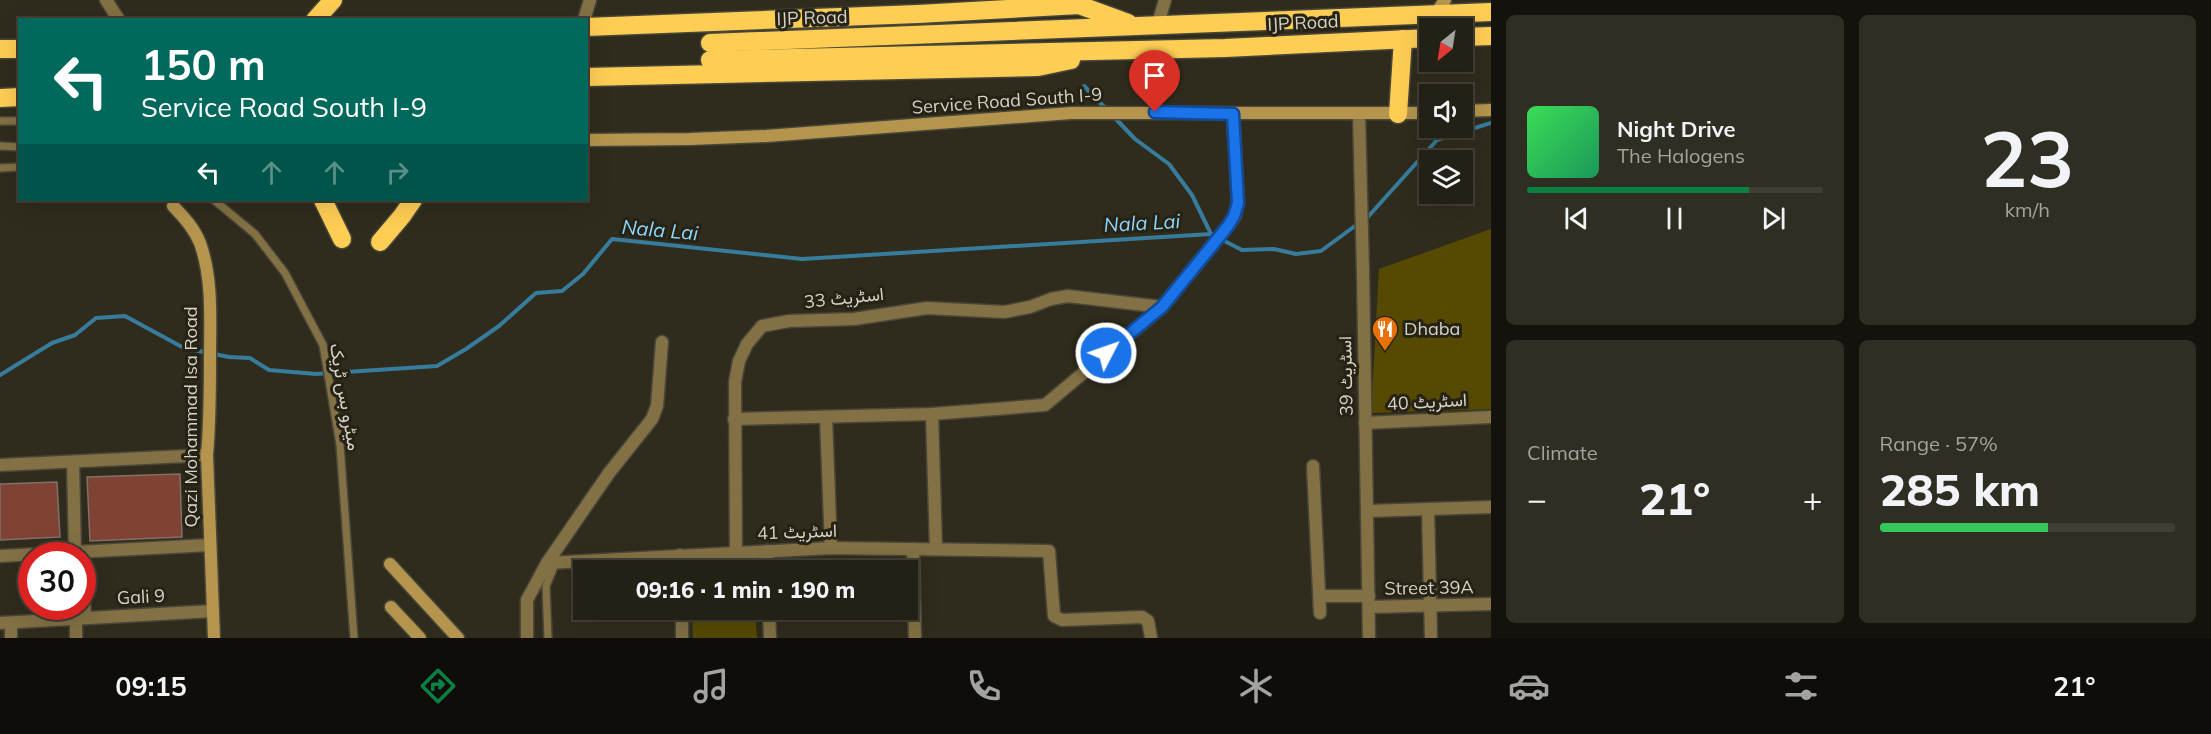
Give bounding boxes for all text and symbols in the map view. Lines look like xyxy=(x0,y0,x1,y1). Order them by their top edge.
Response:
street label: IJP Road xyxy=(776,5,848,30)
street label: IJP Road xyxy=(1267,9,1339,36)
north arrow xyxy=(1419,18,1473,72)
map controls xyxy=(1419,18,1473,204)
text: 150 m xyxy=(141,38,266,91)
icon: left xyxy=(42,42,120,120)
pin xyxy=(1129,50,1180,112)
icon: arrive xyxy=(1138,59,1171,92)
street label: Service Road South I-9 xyxy=(911,82,1103,119)
button: sound xyxy=(1419,84,1473,138)
text: Service Road South I-9 xyxy=(141,90,427,124)
text: 23 xyxy=(1980,109,2074,207)
text: Night Drive xyxy=(1617,115,1736,143)
text: The Halogens xyxy=(1617,143,1745,168)
button: layers xyxy=(1419,150,1473,204)
icon: left xyxy=(192,156,225,189)
icon: ahead xyxy=(255,156,288,189)
icon: ahead xyxy=(318,156,351,189)
icon: right xyxy=(381,156,414,189)
text: km/h xyxy=(2005,197,2050,222)
icon: previous xyxy=(1560,202,1593,235)
icon: pause xyxy=(1658,202,1691,235)
icon: next xyxy=(1757,202,1790,235)
water label: Nala Lai xyxy=(1103,208,1181,237)
water label: Nala Lai xyxy=(621,214,700,245)
street label: اسٹریٹ 33 xyxy=(803,282,885,313)
street label: Qazi Mohammad Isa Road xyxy=(179,306,202,528)
restaurant icon: Dhaba xyxy=(1370,314,1400,352)
place label: Dhaba xyxy=(1404,317,1460,340)
position arrow xyxy=(1074,321,1138,385)
street label: اسٹریٹ 39 xyxy=(1333,336,1358,416)
street label: میٹرو بس ٹریک xyxy=(325,341,366,452)
street label: اسٹریٹ 40 xyxy=(1386,388,1468,415)
text: Range · 57% xyxy=(1880,431,1998,456)
text: Climate xyxy=(1527,440,1598,465)
text: 285 km xyxy=(1880,461,2040,517)
text: 21° xyxy=(1639,470,1710,526)
text: − xyxy=(1527,478,1547,519)
text: + xyxy=(1803,478,1823,519)
street label: اسٹریٹ 41 xyxy=(757,519,837,544)
speed limit sign: 30 xyxy=(18,542,96,620)
street label: Street 39A xyxy=(1384,575,1474,600)
text: 09:16 · 1 min · 190 m xyxy=(636,576,855,604)
street label: Gali 9 xyxy=(116,584,166,609)
icon: directions xyxy=(417,665,459,707)
icon: music xyxy=(690,665,732,707)
icon: phone xyxy=(963,665,1005,707)
icon: climate xyxy=(1235,665,1277,707)
icon: car xyxy=(1508,665,1550,707)
icon: filters xyxy=(1780,665,1822,707)
text: 09:15 xyxy=(115,669,187,703)
text: 21° xyxy=(2053,669,2096,703)

